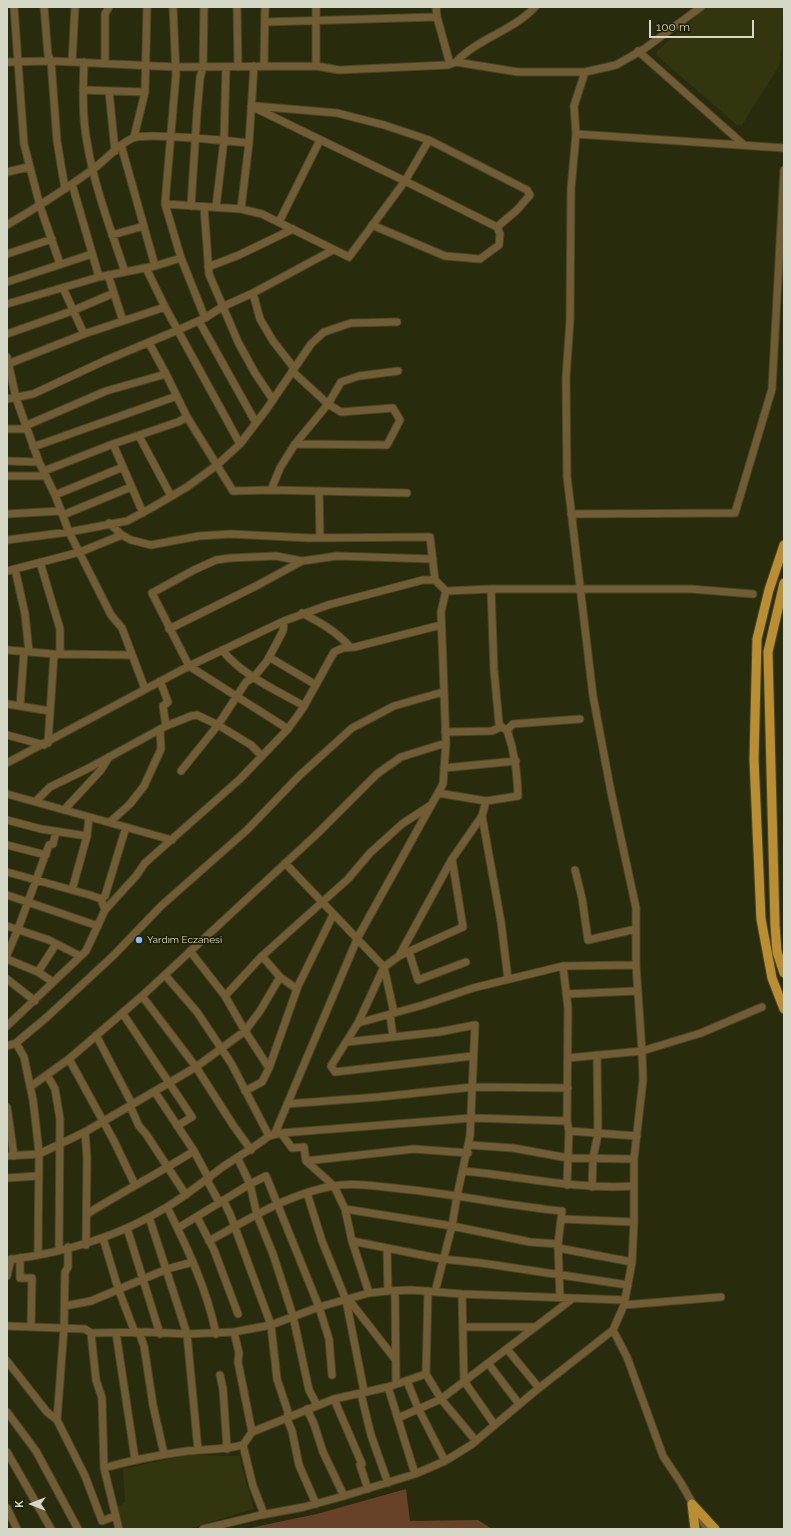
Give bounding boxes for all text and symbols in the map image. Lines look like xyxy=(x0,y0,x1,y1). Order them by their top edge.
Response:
scale bar xyxy=(651,12,756,38)
text: 100 m xyxy=(656,20,690,34)
place label: Yardım Eczanesi xyxy=(147,934,222,946)
marker: Yardım Eczanesi xyxy=(134,935,144,945)
north arrow xyxy=(12,1484,52,1524)
text: K xyxy=(13,1500,26,1508)

